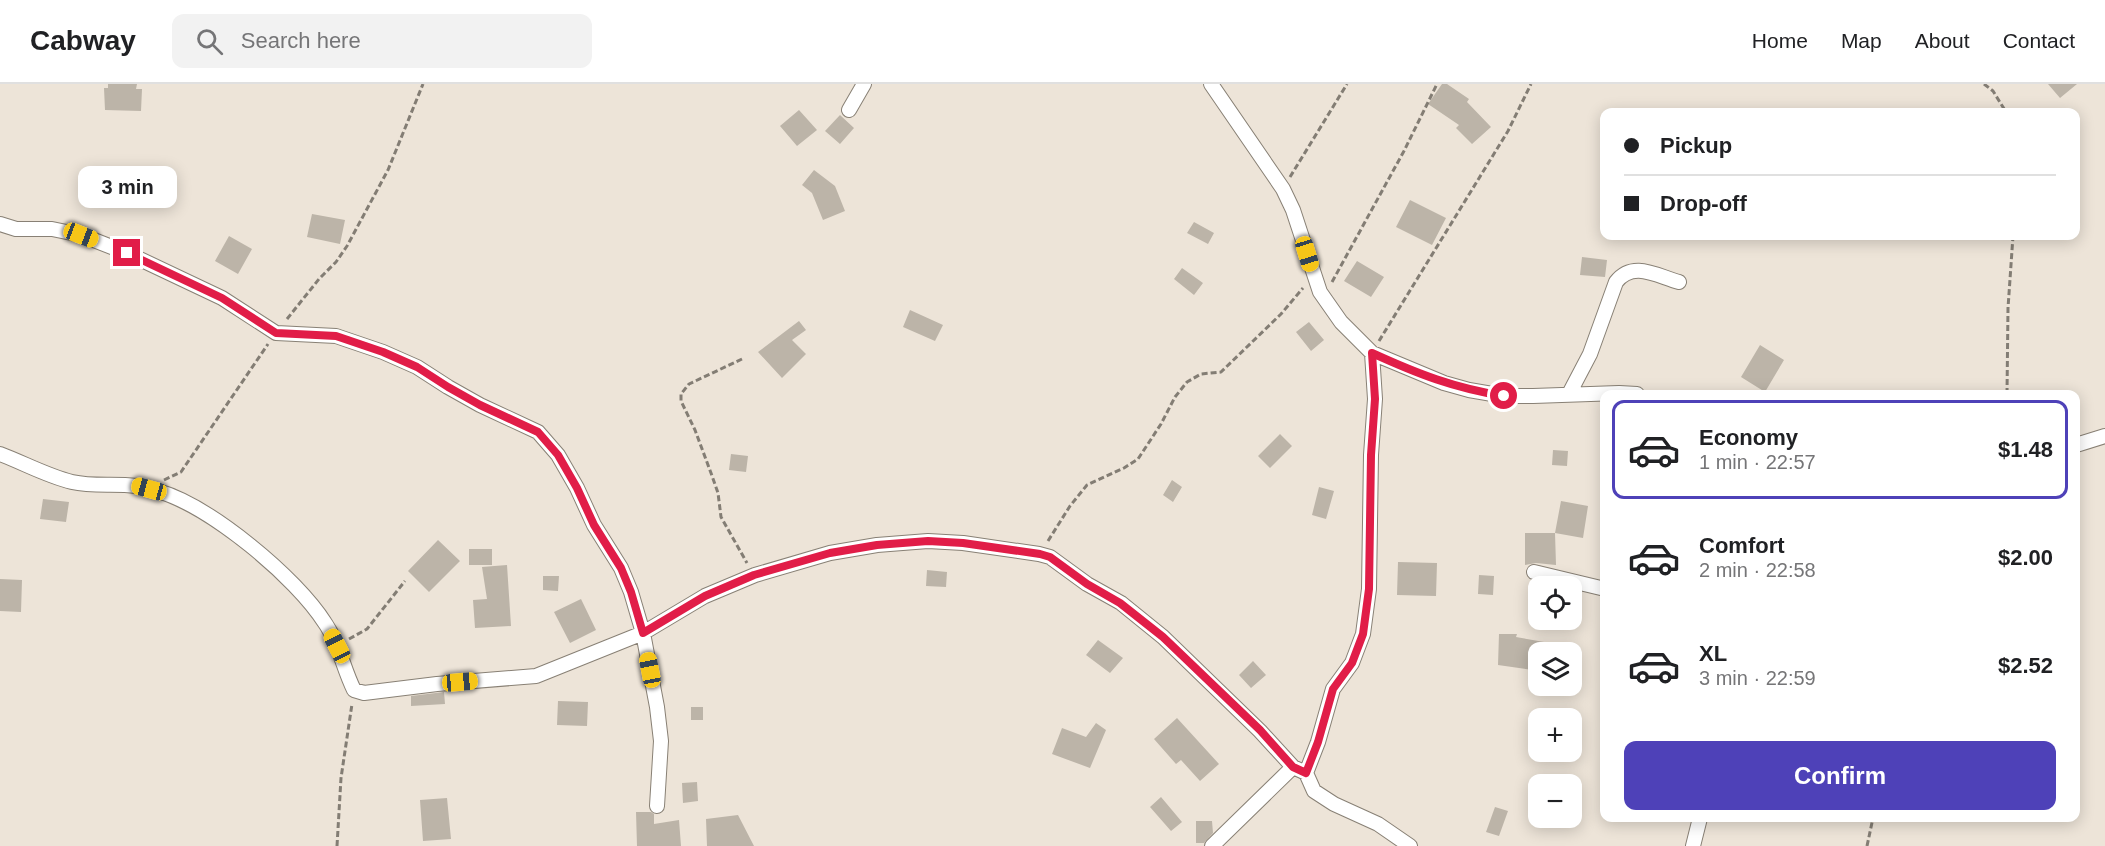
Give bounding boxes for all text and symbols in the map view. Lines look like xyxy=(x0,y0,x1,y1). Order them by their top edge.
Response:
search box xyxy=(172,14,592,68)
text: Cabway xyxy=(30,25,136,56)
icon: search xyxy=(193,25,226,58)
text: Search here xyxy=(241,28,361,53)
text: Home xyxy=(1752,29,1808,52)
text: Map xyxy=(1841,29,1882,52)
text: About xyxy=(1915,29,1970,52)
text: Contact xyxy=(2003,29,2075,52)
text: Pickup xyxy=(1660,133,1732,158)
callout: 3 min xyxy=(78,166,176,208)
text: 3 min xyxy=(101,176,154,198)
text: Drop-off xyxy=(1660,191,1747,216)
car xyxy=(61,220,101,250)
car xyxy=(1293,234,1321,274)
route end xyxy=(113,239,140,266)
route start xyxy=(1490,382,1517,409)
icon: car xyxy=(1627,423,1681,477)
text: Economy xyxy=(1699,425,1798,450)
text: $1.48 xyxy=(1998,437,2053,462)
text: 1 min · 22:57 xyxy=(1699,451,1816,473)
car xyxy=(129,476,169,502)
icon: car xyxy=(1627,531,1681,585)
text: Comfort xyxy=(1699,533,1785,558)
text: $2.00 xyxy=(1998,545,2053,570)
text: 2 min · 22:58 xyxy=(1699,559,1816,581)
map controls xyxy=(1528,576,1582,828)
button: locate xyxy=(1528,576,1582,630)
car xyxy=(321,626,353,666)
icon: car xyxy=(1627,639,1681,693)
text: XL xyxy=(1699,641,1727,666)
button: layers xyxy=(1528,642,1582,696)
car xyxy=(638,651,662,689)
text: $2.52 xyxy=(1998,653,2053,678)
text: 3 min · 22:59 xyxy=(1699,667,1816,689)
car xyxy=(441,671,479,693)
button: + xyxy=(1528,708,1582,762)
button: Confirm xyxy=(1624,741,2056,810)
button: − xyxy=(1528,774,1582,828)

